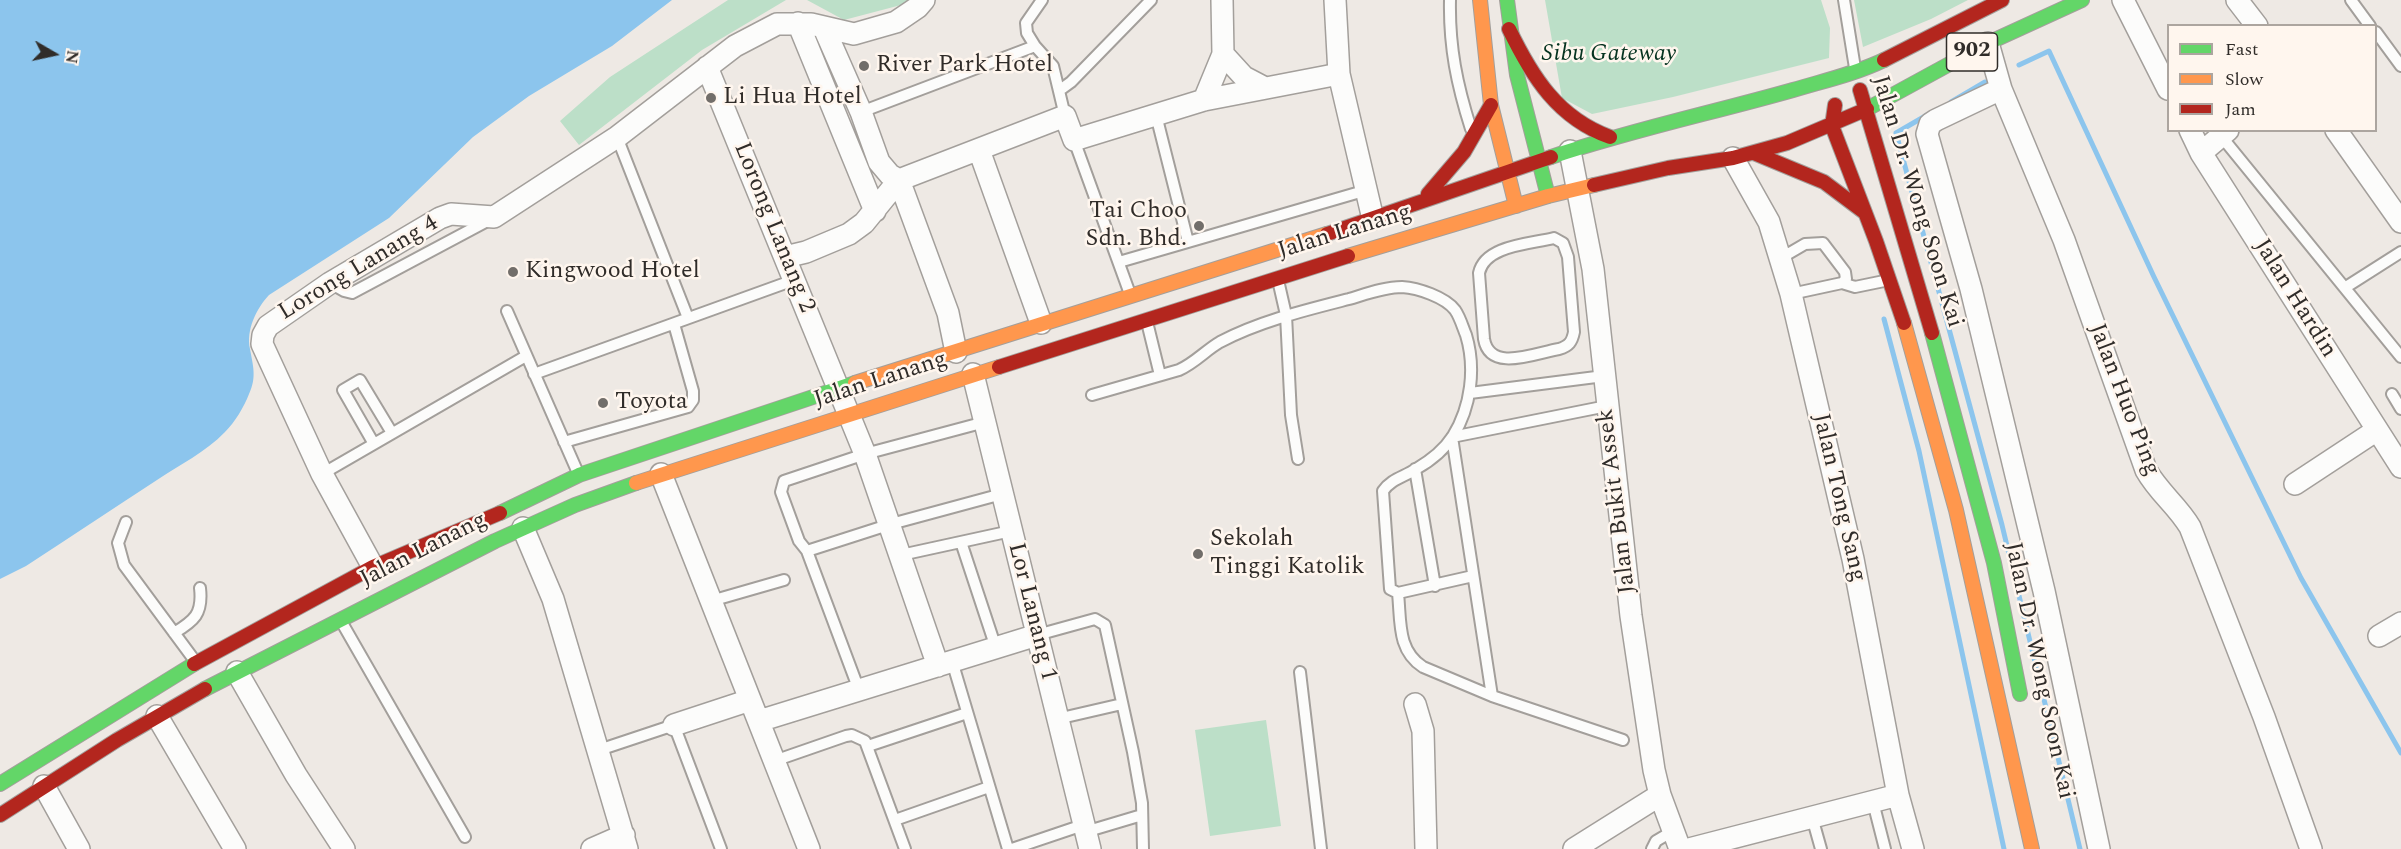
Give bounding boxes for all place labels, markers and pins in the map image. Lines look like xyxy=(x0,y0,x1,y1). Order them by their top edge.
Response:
place label: River Park Hotel xyxy=(876,52,1053,80)
marker: River Park Hotel xyxy=(857,59,871,73)
place label: Li Hua Hotel xyxy=(723,84,862,112)
marker: Li Hua Hotel xyxy=(704,91,718,105)
place label: Tai Choo Sdn. Bhd. xyxy=(1085,198,1187,254)
marker: Tai Choo Sdn. Bhd. xyxy=(1192,219,1206,233)
place label: Kingwood Hotel xyxy=(525,258,700,286)
marker: Kingwood Hotel xyxy=(506,265,520,279)
place label: Toyota xyxy=(615,389,688,417)
marker: Toyota xyxy=(596,396,610,410)
place label: Sekolah Tinggi Katolik xyxy=(1210,526,1365,582)
marker: Sekolah Tinggi Katolik xyxy=(1191,547,1205,561)

